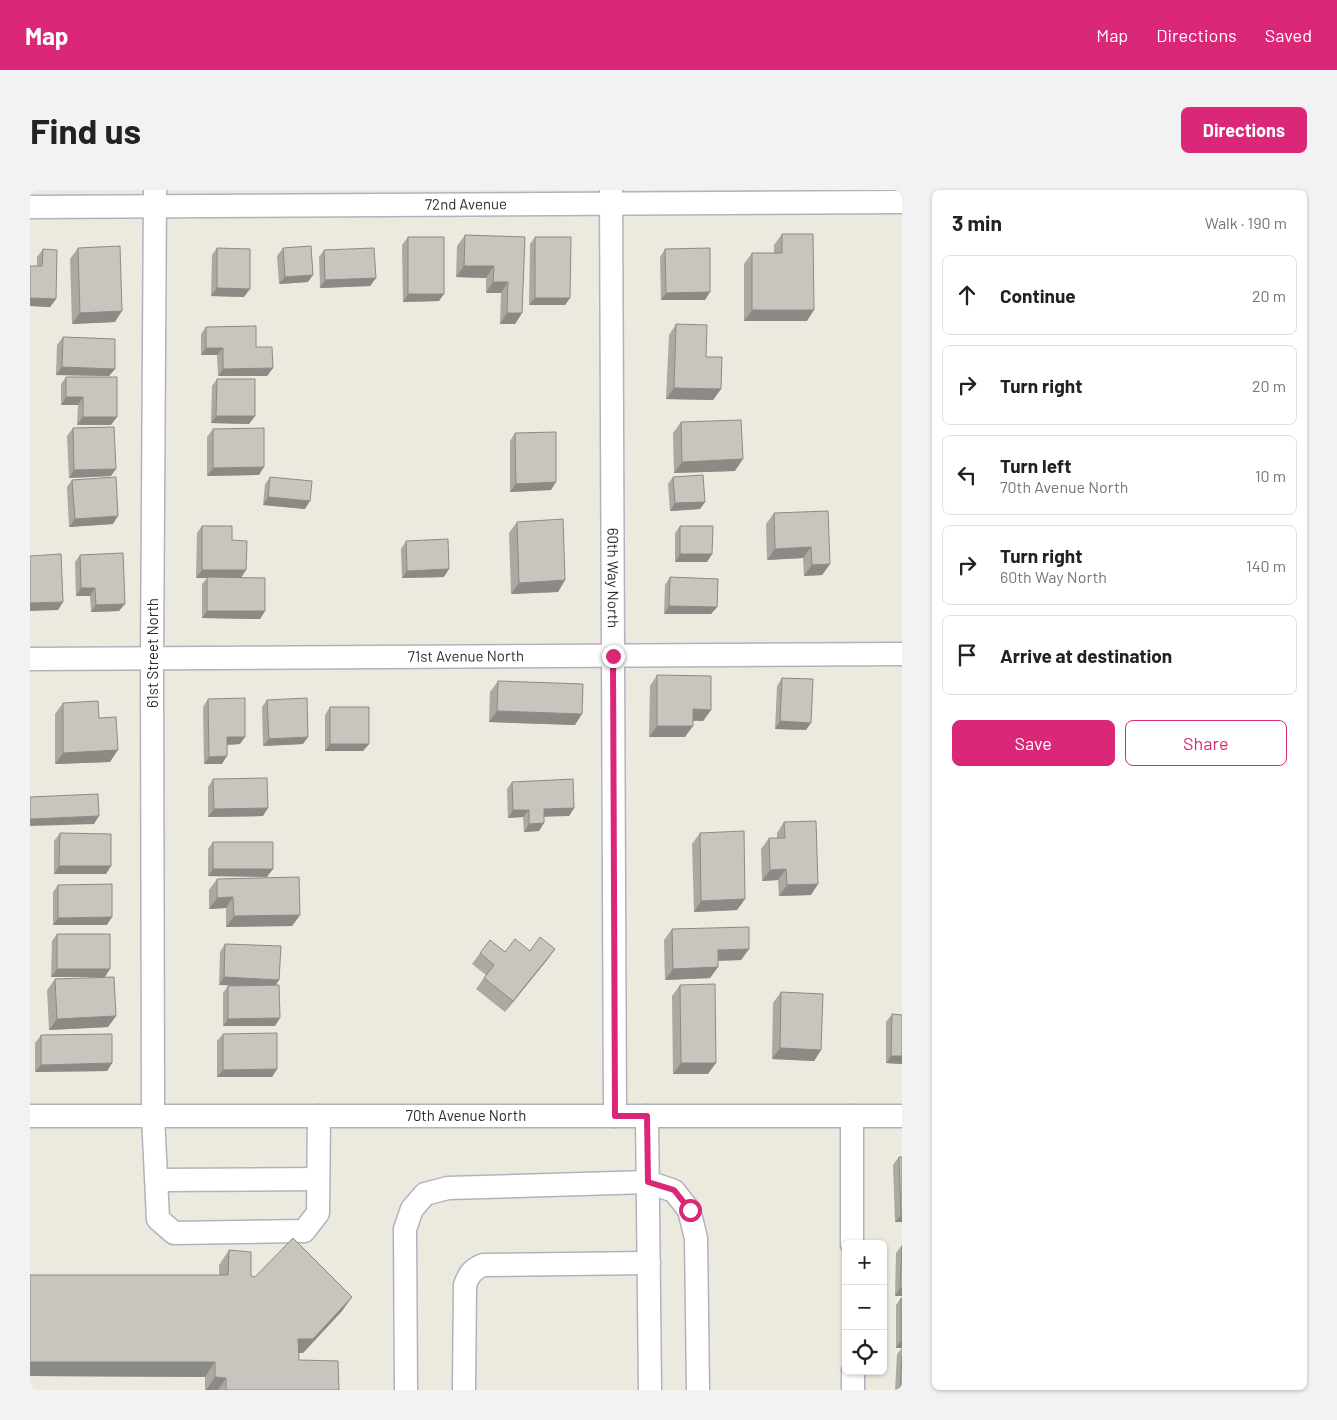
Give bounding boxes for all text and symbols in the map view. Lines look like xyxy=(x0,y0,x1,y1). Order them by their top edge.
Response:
text: Map xyxy=(25,21,68,50)
text: Map xyxy=(1096,24,1128,46)
text: Directions xyxy=(1156,24,1237,46)
text: Saved xyxy=(1265,24,1312,46)
button: Directions xyxy=(1181,107,1307,153)
text: Find us xyxy=(30,109,141,151)
street label: 72nd Avenue xyxy=(425,194,507,213)
text: 3 min xyxy=(952,210,1002,235)
text: Walk · 190 m xyxy=(1205,213,1287,232)
icon: ahead xyxy=(953,281,981,309)
text: Continue xyxy=(1000,284,1076,307)
text: 20 m xyxy=(1252,286,1286,305)
icon: right xyxy=(953,371,981,399)
text: Turn right xyxy=(1000,374,1082,397)
text: 20 m xyxy=(1252,376,1286,395)
text: Turn left xyxy=(1000,454,1071,477)
icon: left xyxy=(953,461,981,489)
text: 10 m xyxy=(1255,466,1286,485)
text: 70th Avenue North xyxy=(1000,477,1128,496)
street label: 60th Way North xyxy=(604,528,623,628)
text: Turn right xyxy=(1000,544,1082,567)
icon: right xyxy=(953,551,981,579)
text: 140 m xyxy=(1246,556,1286,575)
text: 60th Way North xyxy=(1000,567,1107,586)
street label: 61st Street North xyxy=(143,598,161,708)
icon: arrive xyxy=(953,641,981,669)
text: Arrive at destination xyxy=(1000,644,1172,667)
route end xyxy=(602,645,625,668)
street label: 71st Avenue North xyxy=(408,646,524,665)
button: Save xyxy=(952,720,1115,766)
button: Share xyxy=(1125,720,1287,766)
street label: 70th Avenue North xyxy=(406,1106,526,1124)
route start xyxy=(679,1199,702,1222)
map controls xyxy=(842,1240,887,1375)
button: + xyxy=(842,1240,887,1285)
button: − xyxy=(842,1285,887,1330)
button: locate xyxy=(842,1330,887,1375)

